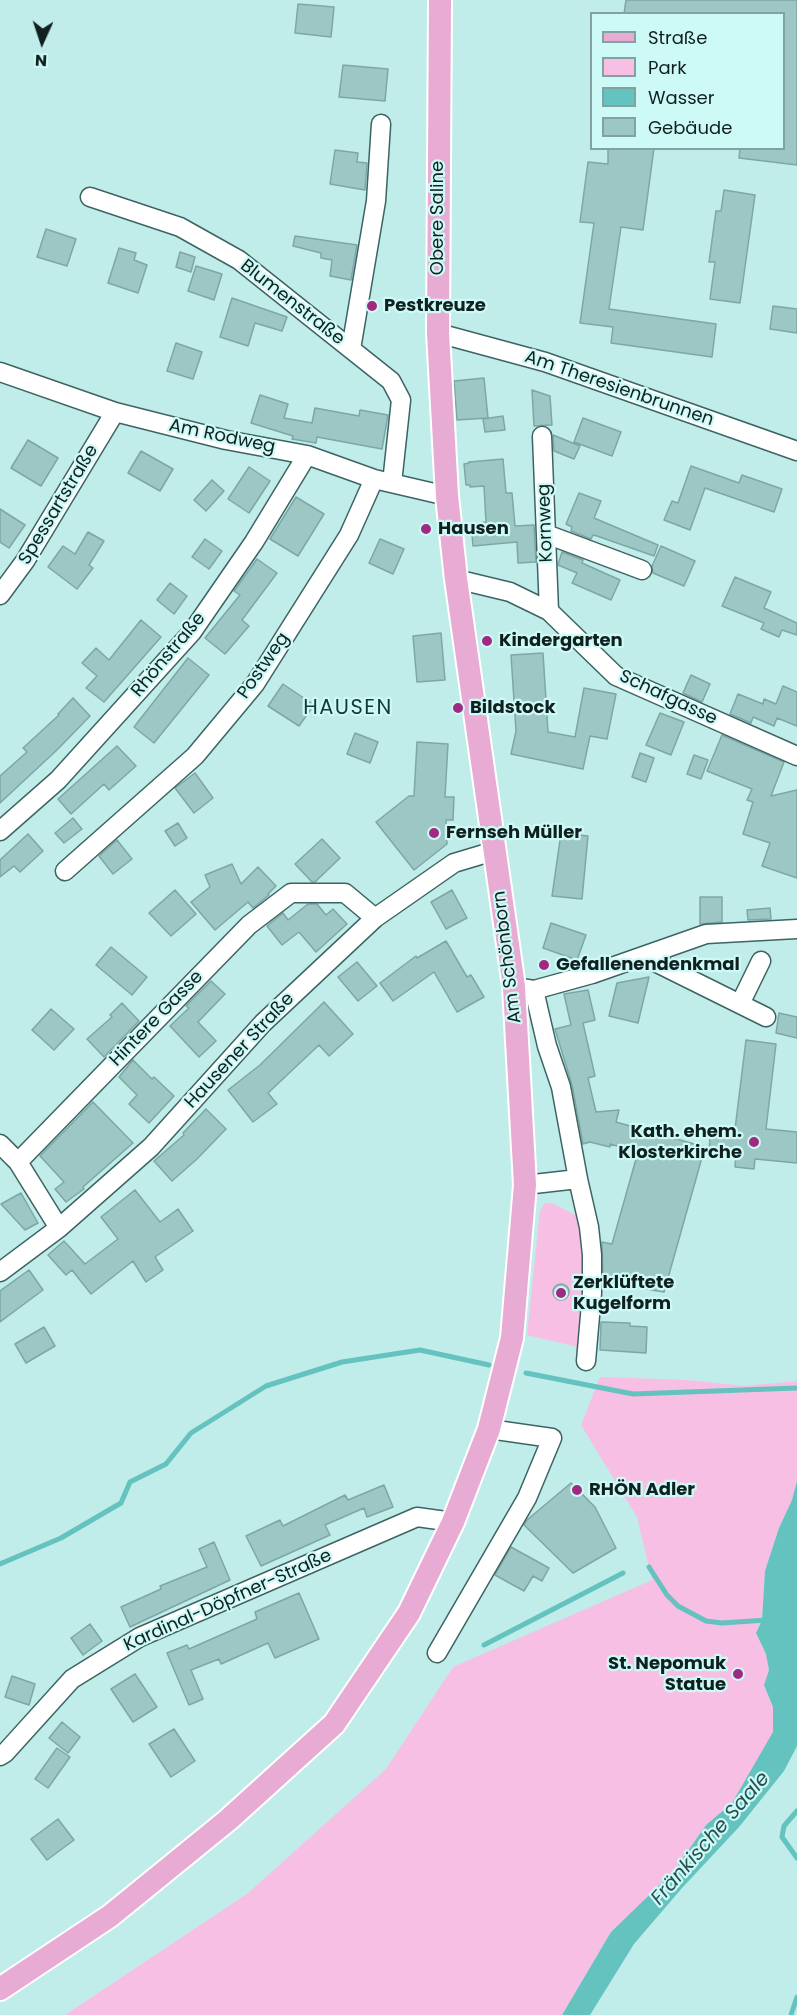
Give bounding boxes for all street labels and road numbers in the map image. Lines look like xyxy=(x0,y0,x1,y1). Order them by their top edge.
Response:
street label: Obere Saline xyxy=(427,161,449,275)
street label: Blumenstraße xyxy=(236,256,348,350)
street label: Am Theresienbrunnen xyxy=(522,346,716,432)
street label: Am Rodweg xyxy=(167,415,277,459)
street label: Spessartstraße xyxy=(15,441,103,569)
street label: Kornweg xyxy=(534,483,558,563)
street label: Rhönstraße xyxy=(127,608,211,702)
street label: Postweg xyxy=(233,629,295,703)
street label: Schafgasse xyxy=(616,666,720,730)
street label: Am Schönborn xyxy=(489,889,527,1025)
street label: Hintere Gasse xyxy=(106,967,208,1071)
street label: Hausener Straße xyxy=(181,989,299,1113)
street label: Kardinal-Döpfner-Straße xyxy=(121,1545,335,1657)

